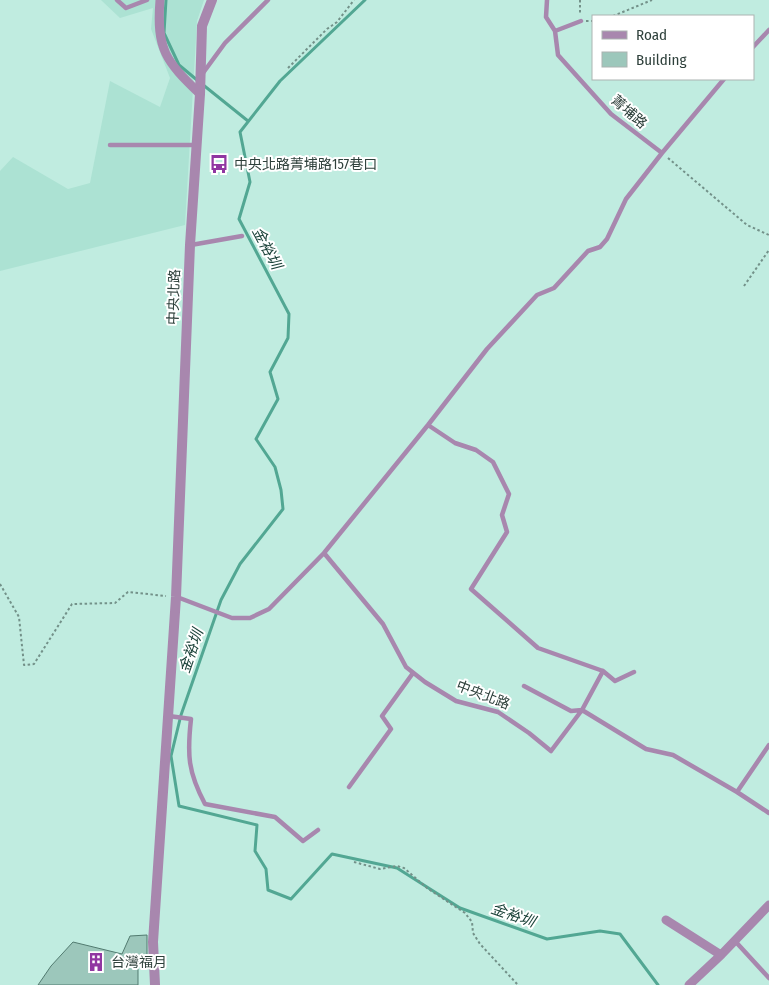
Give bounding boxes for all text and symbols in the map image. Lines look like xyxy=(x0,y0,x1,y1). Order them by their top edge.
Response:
legend xyxy=(592,15,754,80)
text: Road xyxy=(636,26,667,44)
text: Building xyxy=(636,51,687,69)
street label: 菁埔路 xyxy=(608,92,650,132)
bus stop icon: 中央北路菁埔路157巷口 xyxy=(208,153,230,175)
place label: 中央北路菁埔路157巷口 xyxy=(234,156,377,173)
water label: 金裕圳 xyxy=(248,224,286,274)
street label: 中央北路 xyxy=(165,269,183,325)
water label: 金裕圳 xyxy=(175,625,207,675)
street label: 中央北路 xyxy=(454,677,512,713)
water label: 金裕圳 xyxy=(489,899,539,931)
building icon: 台灣福月 xyxy=(85,951,107,973)
place label: 台灣福月 xyxy=(111,954,167,971)

